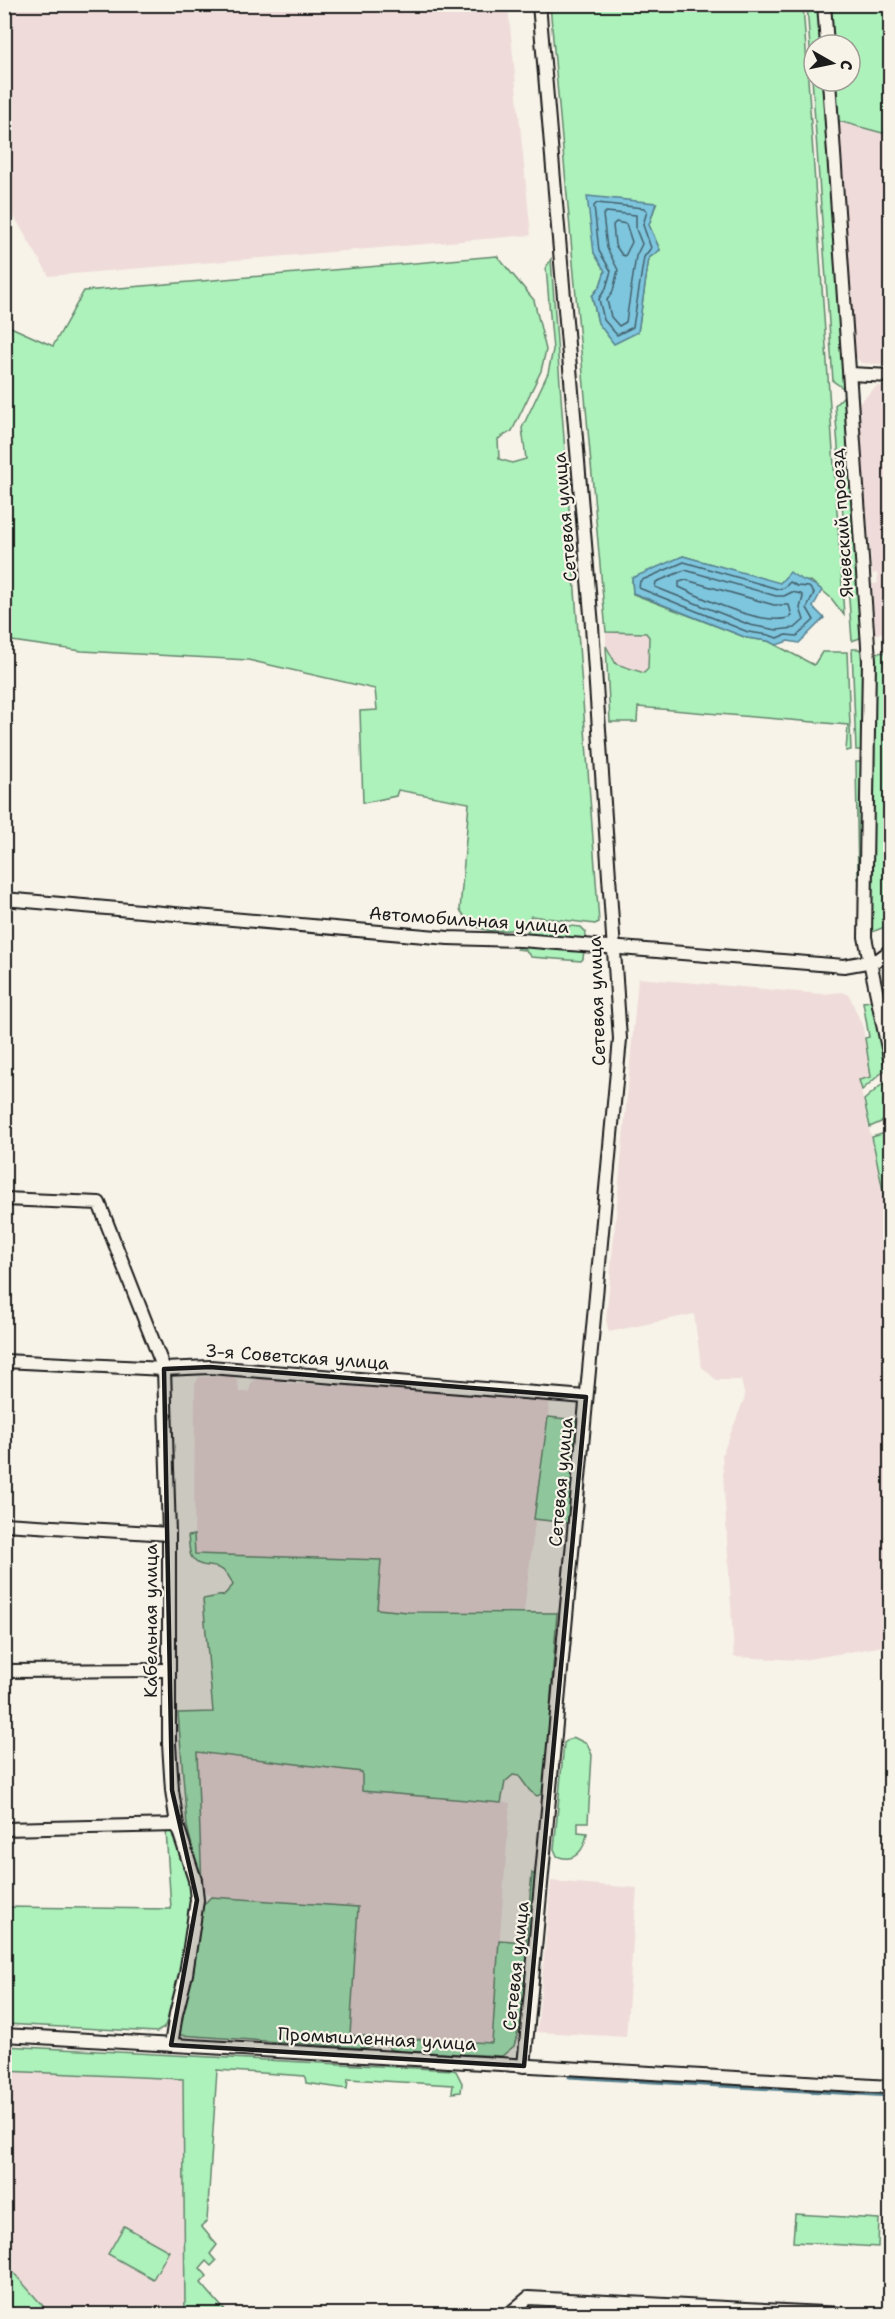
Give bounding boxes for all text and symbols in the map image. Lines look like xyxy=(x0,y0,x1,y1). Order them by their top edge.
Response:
north arrow xyxy=(802,33,862,93)
text: С xyxy=(835,59,857,72)
street label: Ячевский проезд xyxy=(825,447,859,598)
street label: Сетевая улица xyxy=(547,451,583,583)
street label: Автомобильная улица xyxy=(368,901,570,939)
street label: Сетевая улица xyxy=(583,936,611,1066)
street label: 3-я Советская улица xyxy=(204,1339,390,1375)
street label: Сетевая улица xyxy=(543,1416,579,1548)
street label: Кабельная улица xyxy=(139,1544,163,1698)
street label: Сетевая улица xyxy=(497,1900,535,2032)
street label: Промышленная улица xyxy=(277,2022,477,2056)

